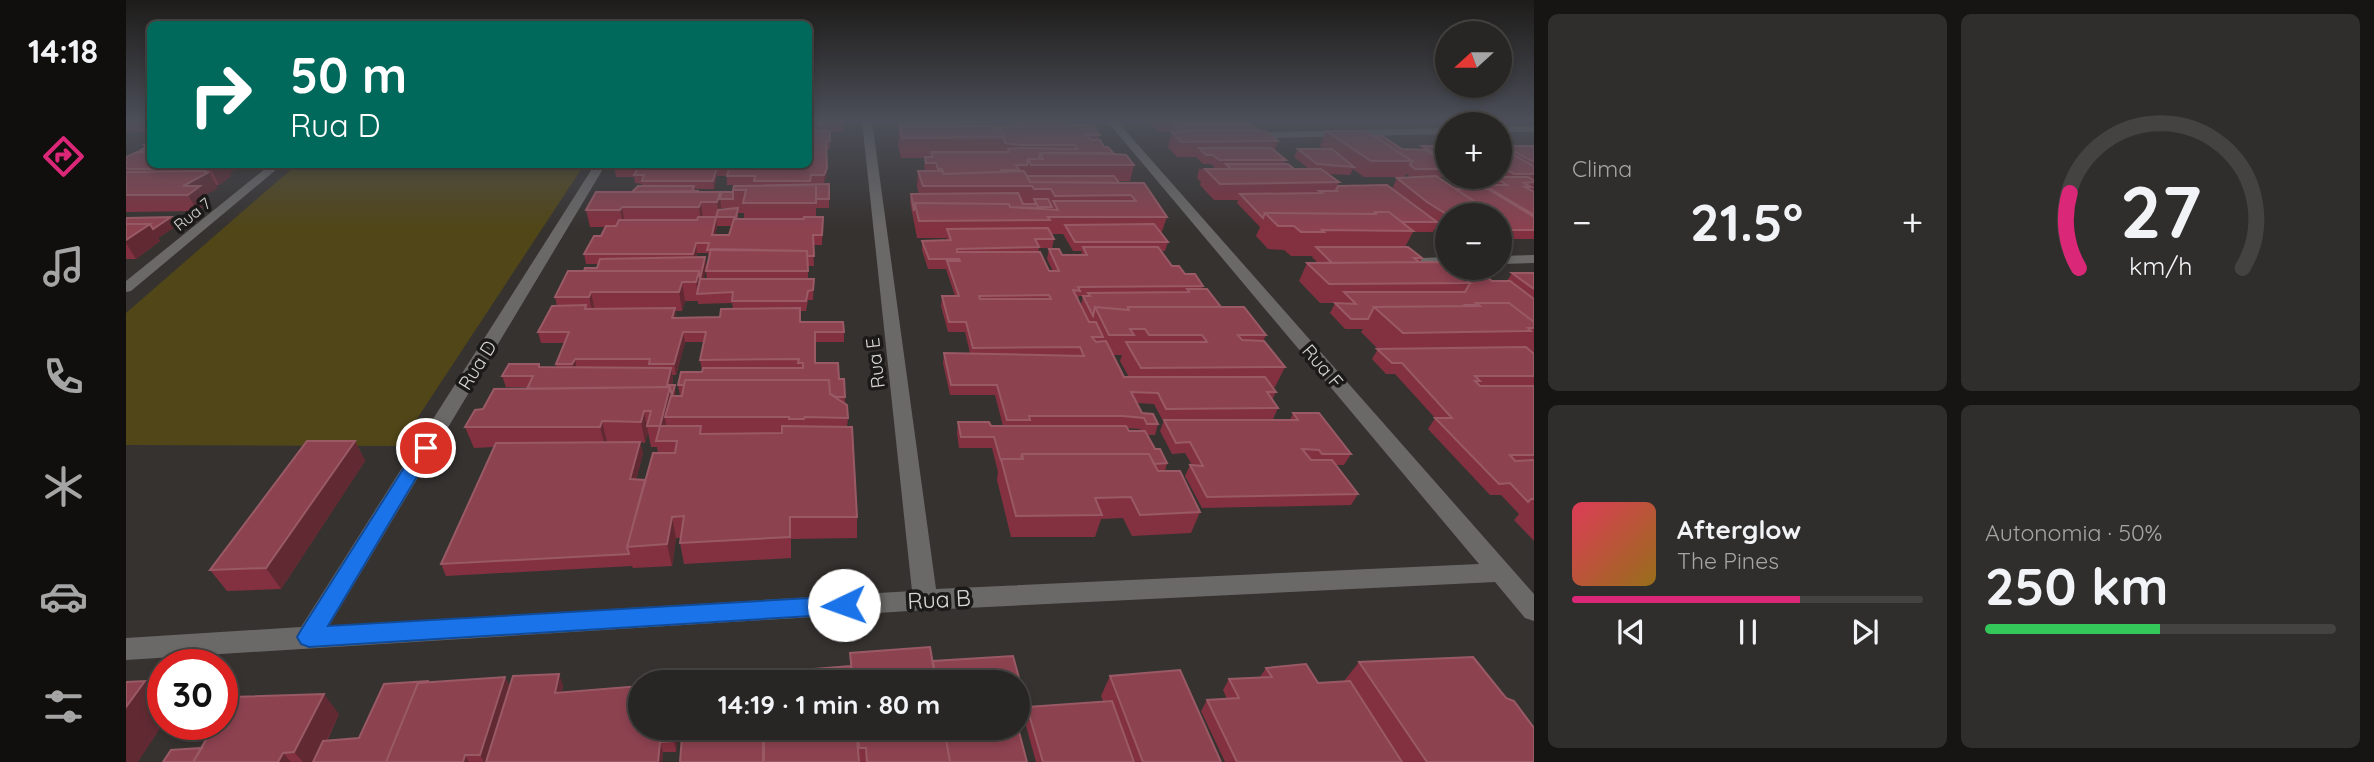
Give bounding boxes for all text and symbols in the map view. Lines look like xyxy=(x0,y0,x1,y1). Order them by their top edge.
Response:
north arrow xyxy=(1435,21,1512,98)
map controls xyxy=(1435,21,1512,280)
text: 14:18 xyxy=(28,31,98,71)
text: 50 m xyxy=(290,44,407,105)
icon: right xyxy=(175,49,266,140)
text: Rua D xyxy=(290,105,380,145)
button: + xyxy=(1435,112,1512,189)
icon: directions xyxy=(39,132,88,181)
text: Clima xyxy=(1572,154,1632,183)
text: 27 xyxy=(2120,166,2201,257)
text: 21.5° xyxy=(1690,189,1803,254)
street label: Rua 7 xyxy=(169,193,215,235)
text: − xyxy=(1572,198,1592,246)
text: + xyxy=(1902,198,1923,246)
button: − xyxy=(1435,203,1512,280)
icon: music xyxy=(39,242,88,291)
text: km/h xyxy=(2129,250,2192,281)
street label: Rua D xyxy=(453,336,501,394)
street label: Rua E xyxy=(860,336,890,390)
street label: Rua F xyxy=(1297,339,1349,393)
icon: phone xyxy=(39,352,88,401)
pin xyxy=(396,418,456,478)
icon: arrive xyxy=(407,429,445,467)
icon: climate xyxy=(39,462,88,511)
text: Afterglow xyxy=(1677,513,1801,546)
text: Autonomia · 50% xyxy=(1985,518,2162,547)
text: The Pines xyxy=(1677,546,1779,575)
text: 250 km xyxy=(1985,553,2169,618)
position arrow xyxy=(807,568,881,642)
icon: car xyxy=(39,572,88,621)
street label: Rua B xyxy=(907,583,971,615)
icon: previous xyxy=(1612,613,1650,651)
icon: pause xyxy=(1729,613,1767,651)
icon: next xyxy=(1846,613,1884,651)
speed limit sign: 30 xyxy=(147,649,238,740)
icon: filters xyxy=(39,682,88,731)
text: 14:19 · 1 min · 80 m xyxy=(718,688,940,721)

